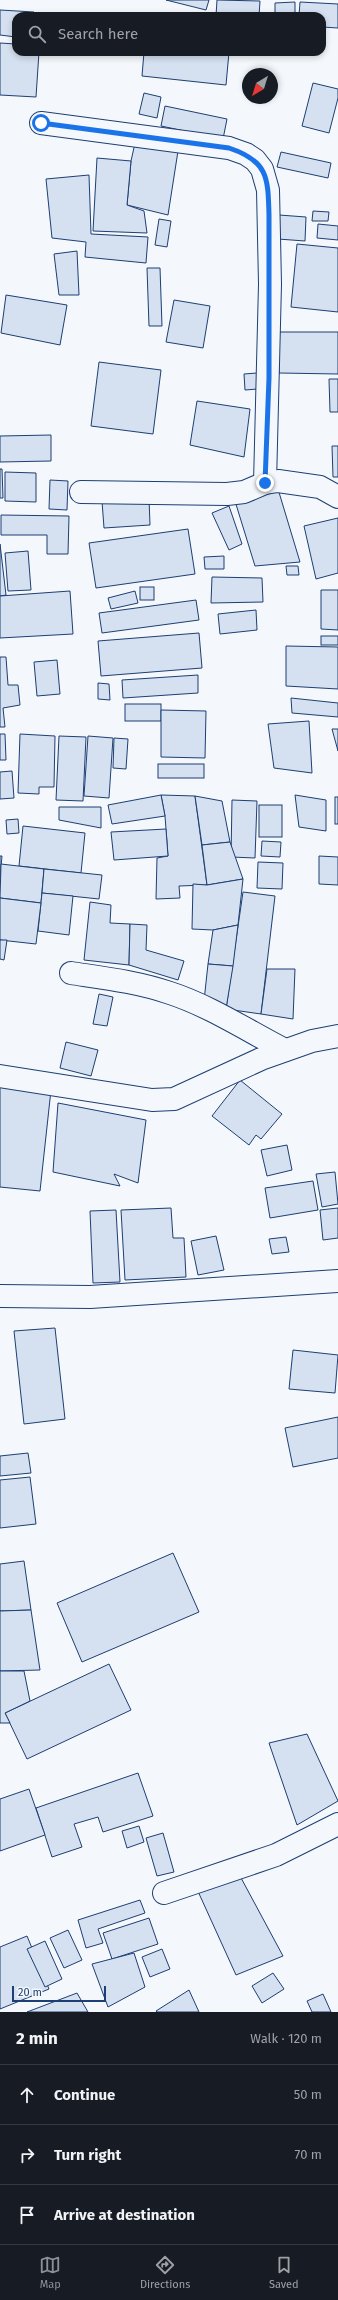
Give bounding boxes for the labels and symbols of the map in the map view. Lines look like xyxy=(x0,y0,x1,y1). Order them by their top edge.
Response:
north arrow xyxy=(242,68,278,104)
route start xyxy=(32,114,50,132)
route end xyxy=(256,474,274,492)
scale bar xyxy=(12,1984,106,2003)

